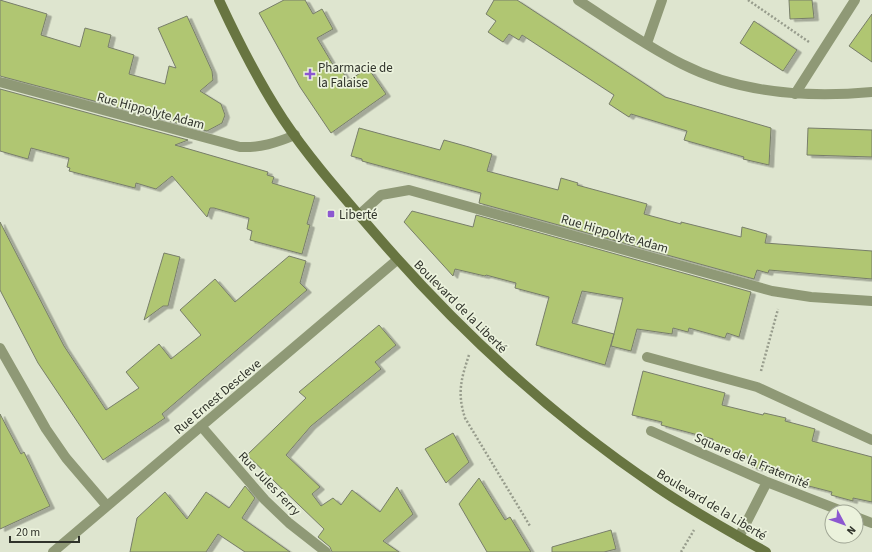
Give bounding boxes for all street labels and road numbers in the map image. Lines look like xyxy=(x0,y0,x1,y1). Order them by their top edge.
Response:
street label: Rue Hippolyte Adam xyxy=(95,88,207,134)
street label: Rue Hippolyte Adam xyxy=(559,210,671,258)
street label: Boulevard de la Liberté xyxy=(410,256,511,357)
street label: Rue Ernest Descleve xyxy=(170,355,265,439)
street label: Square de la Fraternité xyxy=(692,429,812,493)
street label: Rue Jules Ferry xyxy=(234,448,304,520)
street label: Boulevard de la Liberté xyxy=(653,465,770,545)

